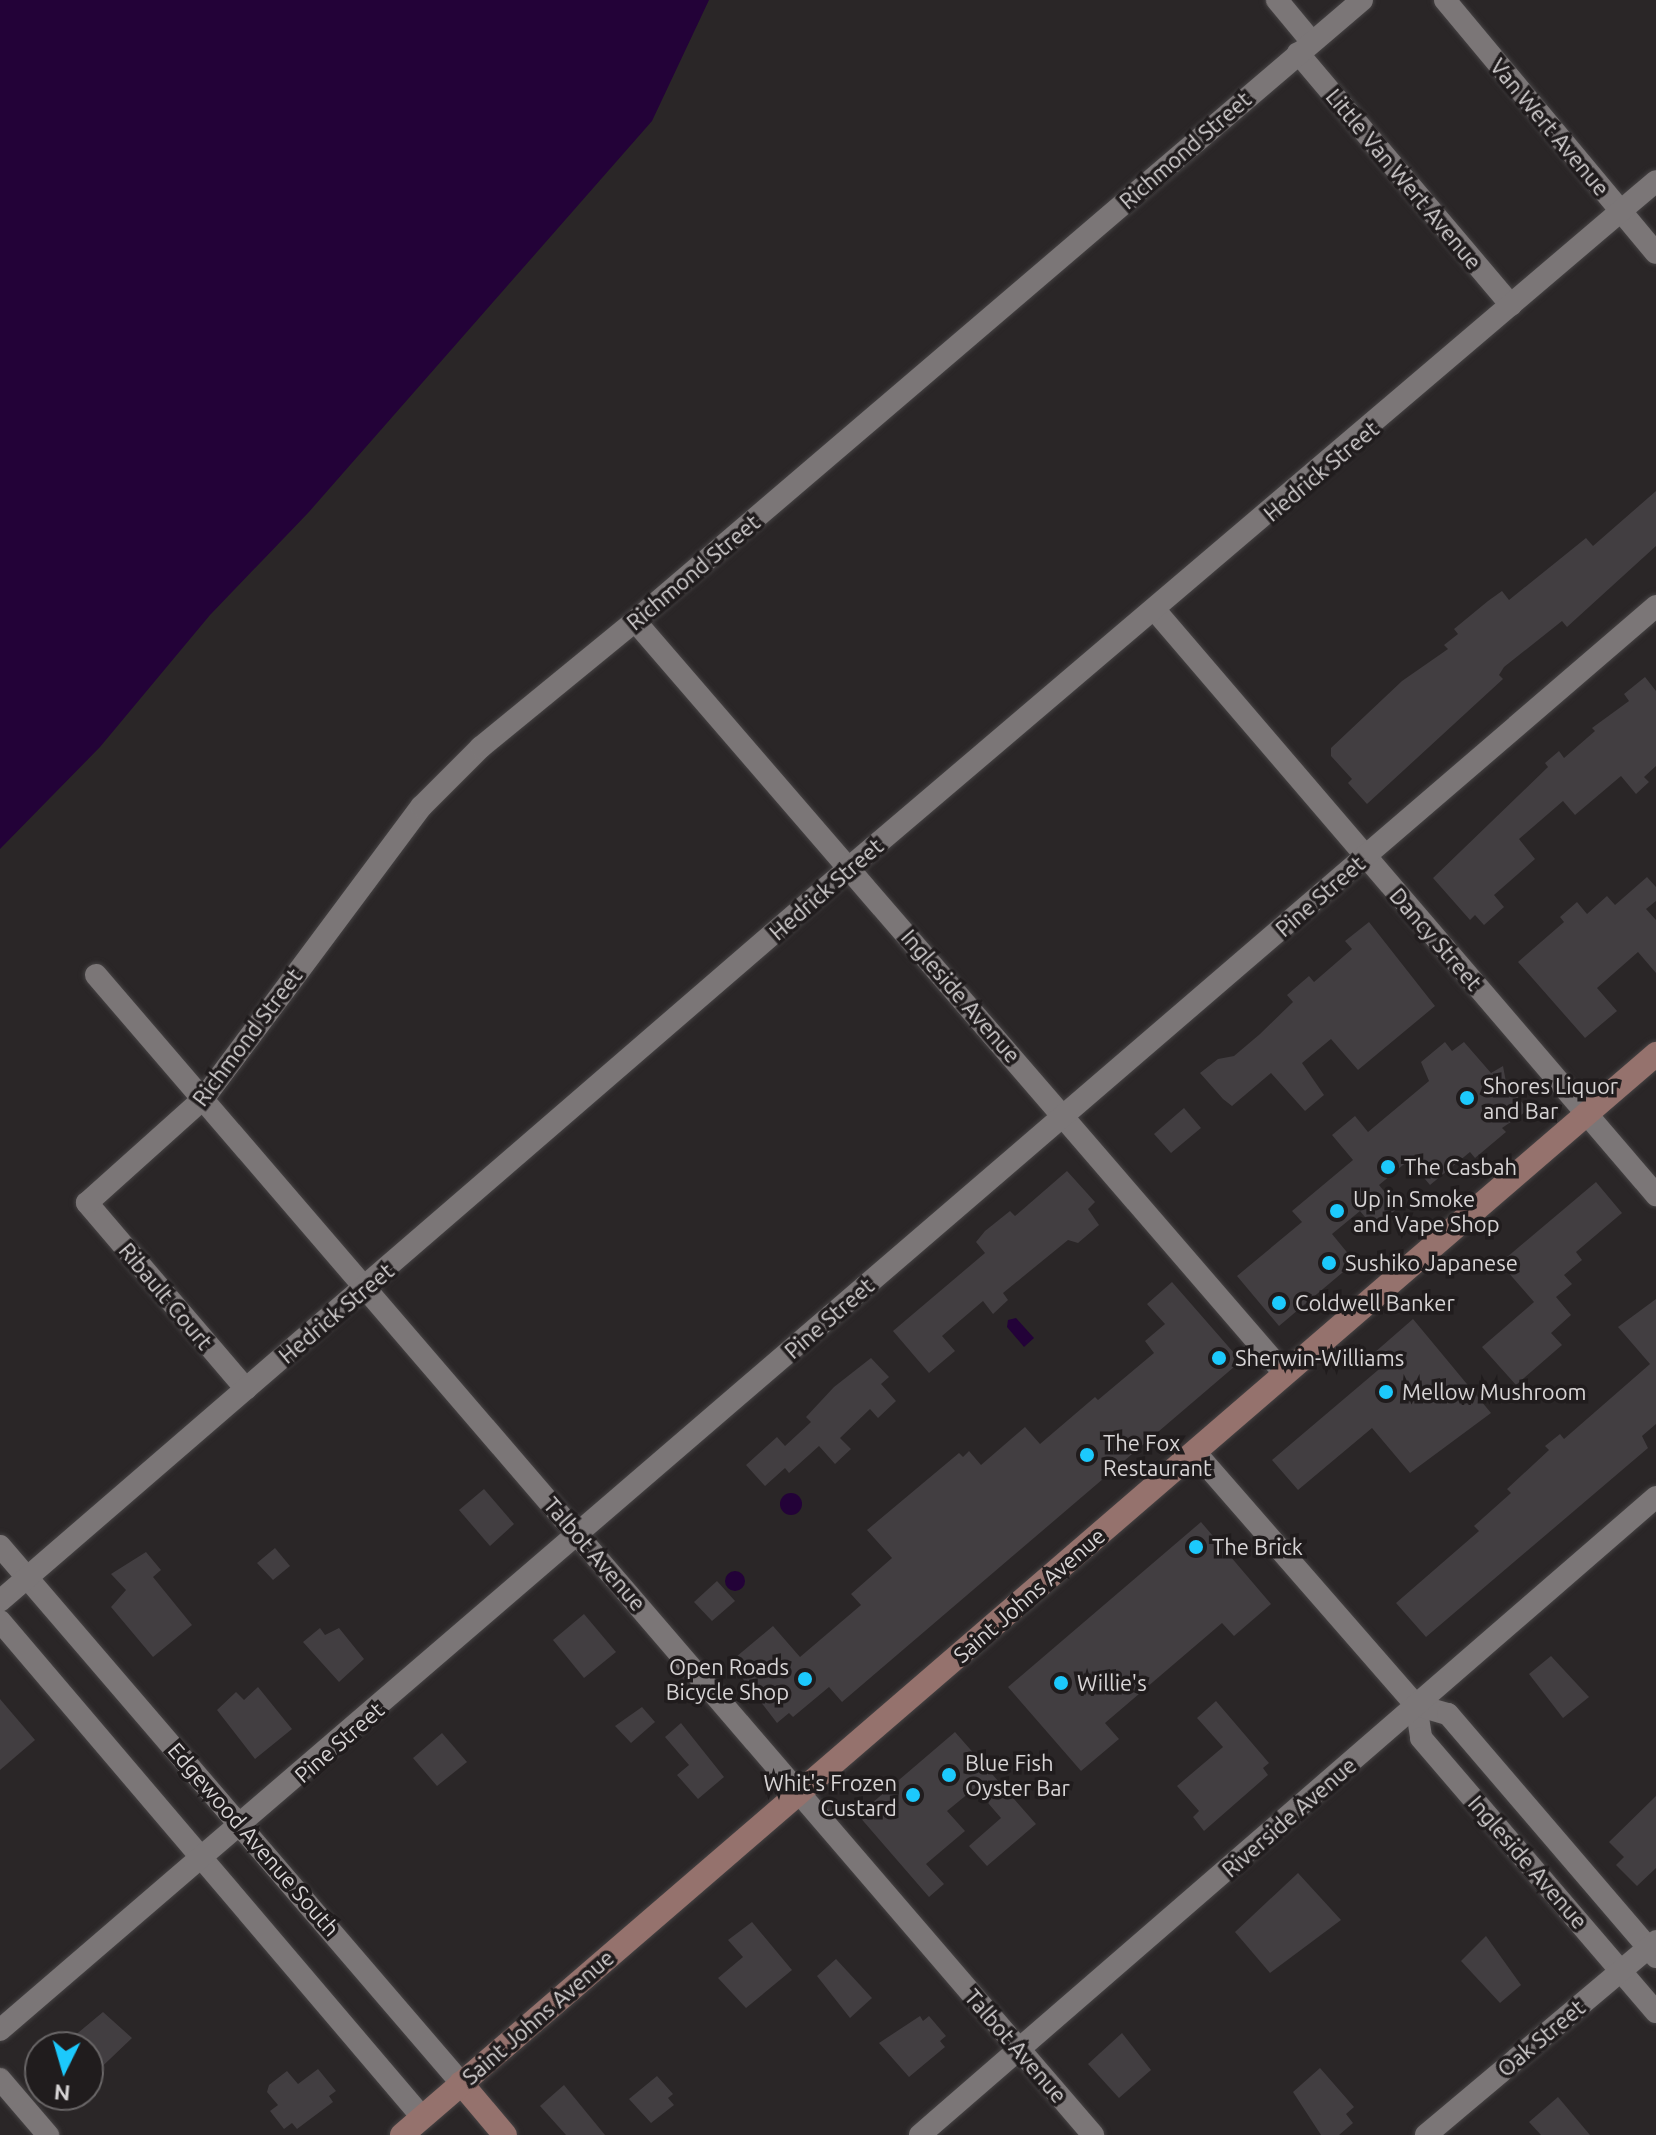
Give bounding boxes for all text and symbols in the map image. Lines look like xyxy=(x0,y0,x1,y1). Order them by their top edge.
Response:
street label: Van Wert Avenue xyxy=(1485,53,1615,201)
street label: Little Van Wert Avenue xyxy=(1321,83,1487,275)
street label: Richmond Street xyxy=(1114,86,1256,214)
street label: Hedrick Street xyxy=(1258,415,1384,527)
street label: Richmond Street xyxy=(621,509,765,635)
street label: Hedrick Street xyxy=(764,833,888,945)
street label: Pine Street xyxy=(1270,850,1370,942)
street label: Dancy Street xyxy=(1384,882,1488,996)
street label: Ingleside Avenue xyxy=(896,924,1026,1068)
street label: Richmond Street xyxy=(187,963,307,1111)
place label: Shores Liquor and Bar xyxy=(1483,1072,1618,1124)
marker: Shores Liquor and Bar xyxy=(1458,1089,1476,1107)
place label: The Casbah xyxy=(1404,1154,1517,1180)
marker: The Casbah xyxy=(1379,1158,1397,1176)
place label: Up in Smoke and Vape Shop xyxy=(1353,1185,1500,1236)
marker: Up in Smoke and Vape Shop xyxy=(1328,1202,1346,1220)
street label: Ribault Court xyxy=(114,1237,218,1355)
place label: Sushiko Japanese xyxy=(1345,1250,1518,1276)
marker: Sushiko Japanese xyxy=(1320,1254,1338,1272)
street label: Hedrick Street xyxy=(273,1257,399,1369)
street label: Pine Street xyxy=(779,1272,879,1364)
place label: Coldwell Banker xyxy=(1295,1290,1455,1316)
marker: Coldwell Banker xyxy=(1270,1294,1288,1312)
place label: Sherwin-Williams xyxy=(1235,1345,1404,1371)
marker: Sherwin-Williams xyxy=(1210,1349,1228,1367)
place label: Mellow Mushroom xyxy=(1402,1379,1587,1405)
marker: Mellow Mushroom xyxy=(1377,1383,1395,1401)
place label: The Fox Restaurant xyxy=(1103,1429,1212,1480)
marker: The Fox Restaurant xyxy=(1078,1446,1096,1464)
street label: Talbot Avenue xyxy=(538,1492,652,1616)
street label: Saint Johns Avenue xyxy=(948,1522,1110,1668)
place label: The Brick xyxy=(1212,1534,1303,1560)
marker: The Brick xyxy=(1187,1538,1205,1556)
place label: Open Roads Bicycle Shop xyxy=(666,1653,789,1704)
marker: Open Roads Bicycle Shop xyxy=(796,1670,814,1688)
place label: Willie's xyxy=(1077,1670,1147,1696)
marker: Willie's xyxy=(1052,1674,1070,1692)
street label: Pine Street xyxy=(289,1696,389,1788)
street label: Edgewood Avenue South xyxy=(163,1737,345,1941)
place label: Blue Fish Oyster Bar xyxy=(965,1749,1070,1800)
street label: Riverside Avenue xyxy=(1216,1752,1362,1882)
marker: Blue Fish Oyster Bar xyxy=(940,1766,958,1784)
place label: Whit's Frozen Custard xyxy=(763,1769,897,1820)
marker: Whit's Frozen Custard xyxy=(904,1786,922,1804)
street label: Ingleside Avenue xyxy=(1463,1790,1593,1934)
street label: Saint Johns Avenue xyxy=(457,1944,619,2090)
street label: Talbot Avenue xyxy=(959,1984,1073,2108)
street label: Oak Street xyxy=(1492,1994,1590,2082)
north arrow xyxy=(24,2031,104,2111)
text: N xyxy=(53,2080,71,2107)

